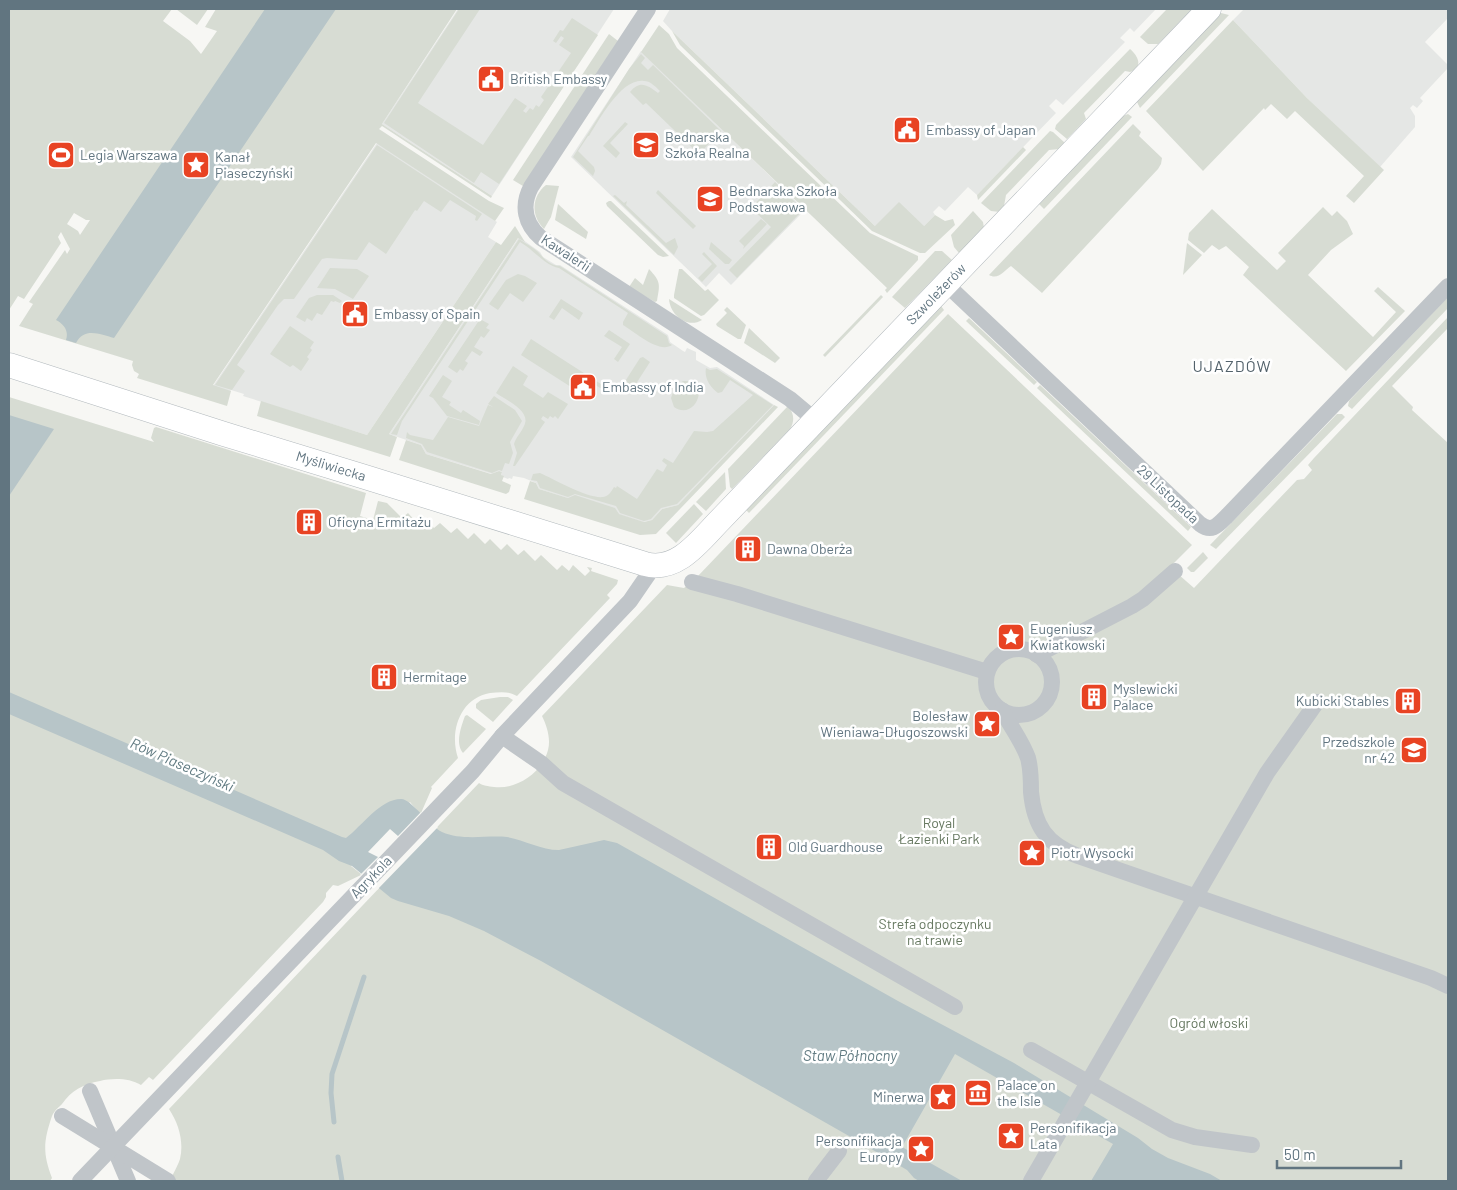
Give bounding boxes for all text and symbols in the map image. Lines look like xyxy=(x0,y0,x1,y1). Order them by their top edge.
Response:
public building icon: British Embassy xyxy=(476,64,506,94)
place label: British Embassy xyxy=(510,70,608,87)
public building icon: Embassy of Japan xyxy=(892,115,922,145)
place label: Embassy of Japan xyxy=(926,121,1036,138)
place label: Bednarska Szkoła Realna xyxy=(665,128,750,161)
school or university icon: Bednarska Szkoła Realna xyxy=(631,130,661,160)
sports icon: Legia Warszawa xyxy=(46,140,76,170)
place label: Legia Warszawa xyxy=(80,146,177,163)
place label: Kanał Piaseczyński xyxy=(215,148,293,181)
place icon: Kanał Piaseczyński xyxy=(181,150,211,180)
place label: Bednarska Szkoła Podstawowa xyxy=(729,182,837,215)
school or university icon: Bednarska Szkoła Podstawowa xyxy=(695,184,725,214)
street label: Kawalerii xyxy=(538,230,594,275)
street label: Szwoleżerów xyxy=(902,259,969,328)
public building icon: Embassy of Spain xyxy=(340,299,370,329)
place label: Embassy of Spain xyxy=(374,305,480,322)
district label: UJAZDÓW xyxy=(1192,356,1272,375)
public building icon: Embassy of India xyxy=(568,372,598,402)
place label: Embassy of India xyxy=(602,378,704,395)
street label: Myśliwiecka xyxy=(294,447,368,484)
street label: 29 Listopada xyxy=(1134,461,1203,526)
building icon: Oficyna Ermitażu xyxy=(294,507,324,537)
place label: Oficyna Ermitażu xyxy=(328,513,431,530)
building icon: Dawna Oberża xyxy=(733,534,763,564)
place label: Dawna Oberża xyxy=(767,540,852,557)
place label: Eugeniusz Kwiatkowski xyxy=(1030,620,1105,653)
place icon: Eugeniusz Kwiatkowski xyxy=(996,622,1026,652)
building icon: Hermitage xyxy=(369,662,399,692)
place label: Hermitage xyxy=(403,668,467,685)
place label: Myslewicki Palace xyxy=(1113,680,1178,713)
building icon: Myslewicki Palace xyxy=(1079,682,1109,712)
building icon: Kubicki Stables xyxy=(1393,686,1423,716)
place label: Kubicki Stables xyxy=(1296,692,1389,709)
place label: Bolesław Wieniawa-Długoszowski xyxy=(821,707,968,740)
place icon: Bolesław Wieniawa-Długoszowski xyxy=(972,709,1002,739)
water label: Rów Piaseczyński xyxy=(128,733,237,795)
place label: Przedszkole nr 42 xyxy=(1322,733,1395,766)
school or university icon: Przedszkole nr 42 xyxy=(1399,735,1429,765)
park label: Royal Łazienki Park xyxy=(897,814,980,847)
building icon: Old Guardhouse xyxy=(754,832,784,862)
place label: Old Guardhouse xyxy=(788,838,883,855)
place icon: Piotr Wysocki xyxy=(1017,838,1047,868)
place label: Piotr Wysocki xyxy=(1051,844,1134,861)
street label: Agrykola xyxy=(346,852,395,901)
park label: Strefa odpoczynku na trawie xyxy=(879,915,991,948)
park label: Ogród włoski xyxy=(1170,1014,1248,1031)
water label: Staw Północny xyxy=(803,1046,898,1064)
place label: Palace on the Isle xyxy=(997,1076,1055,1109)
museum icon: Palace on the Isle xyxy=(963,1078,993,1108)
place icon: Minerwa xyxy=(928,1082,958,1112)
place label: Minerwa xyxy=(873,1088,924,1105)
place label: Personifikacja Lata xyxy=(1030,1119,1117,1152)
place icon: Personifikacja Lata xyxy=(996,1121,1026,1151)
place label: Personifikacja Europy xyxy=(815,1132,903,1165)
place icon: Personifikacja Europy xyxy=(906,1134,936,1164)
scale bar xyxy=(1277,1138,1401,1170)
text: 50 m xyxy=(1284,1145,1316,1163)

